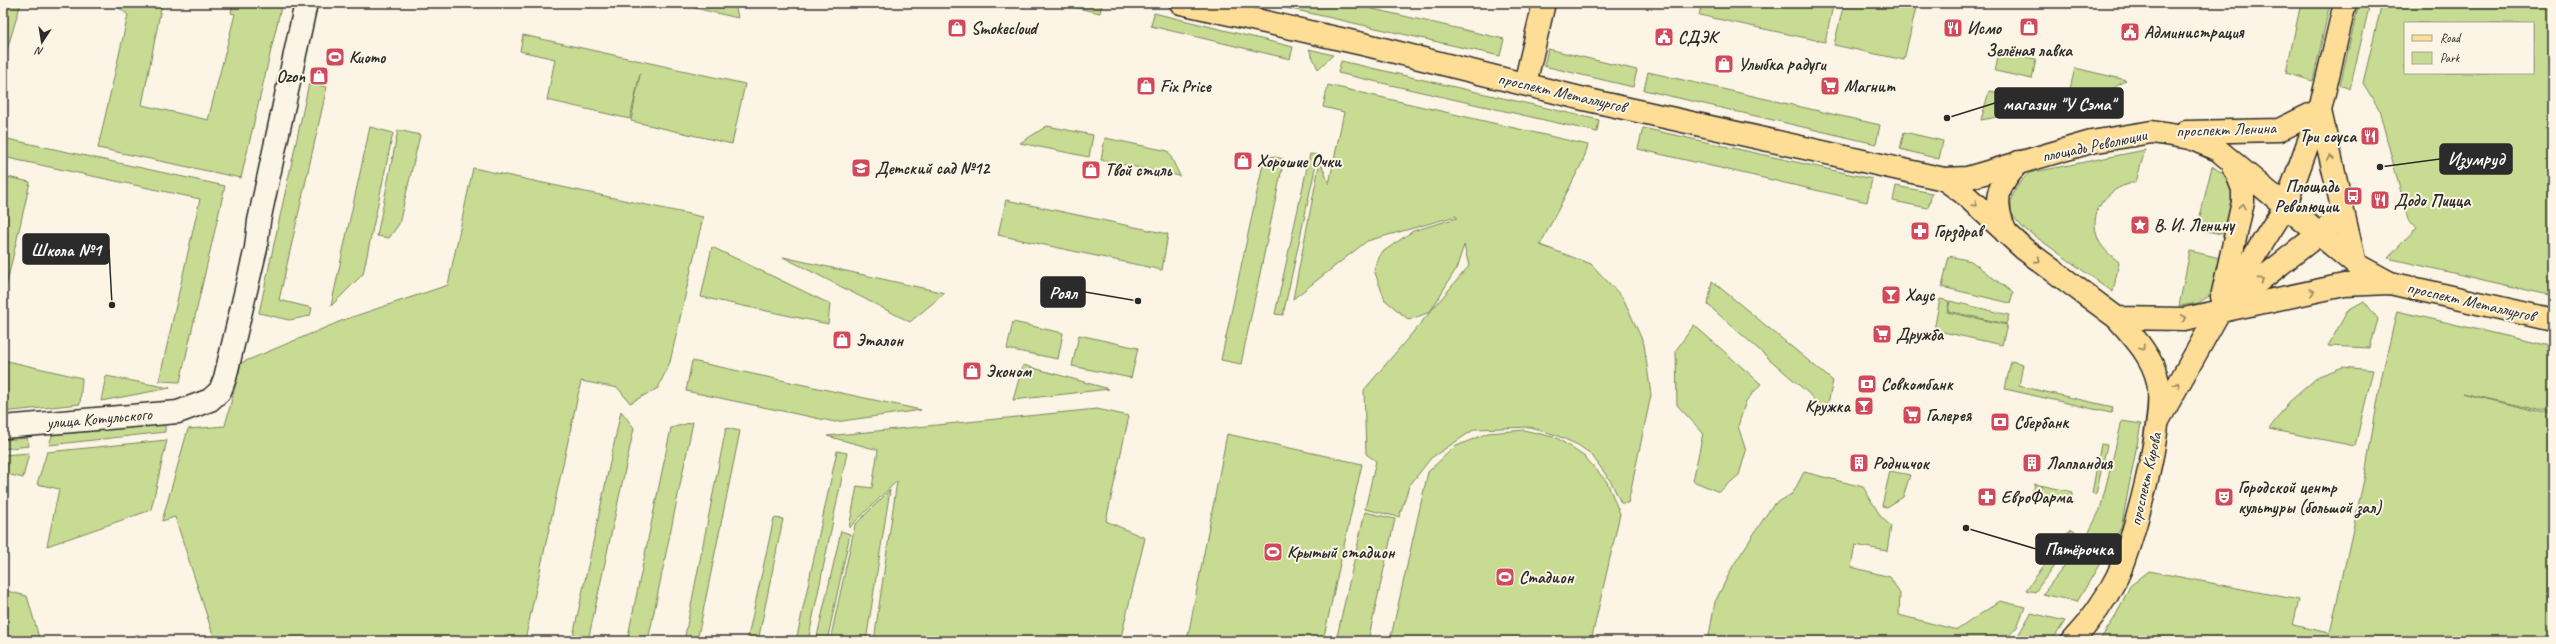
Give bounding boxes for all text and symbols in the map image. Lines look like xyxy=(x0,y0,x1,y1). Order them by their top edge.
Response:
shop icon: Зелёная лавка xyxy=(2018,16,2040,38)
shop icon: Smokecloud xyxy=(946,17,968,39)
restaurant icon: Исмо xyxy=(1942,17,1964,39)
place label: Smokecloud xyxy=(971,18,1040,39)
place label: Исмо xyxy=(1967,18,2003,39)
public building icon: Администрация xyxy=(2119,21,2141,43)
north arrow xyxy=(22,22,62,62)
place label: Администрация xyxy=(2144,22,2244,43)
legend xyxy=(2404,22,2534,74)
public building icon: СДЭК xyxy=(1653,26,1675,48)
place label: СДЭК xyxy=(1678,27,1720,48)
text: Road xyxy=(2440,30,2462,46)
place label: Зелёная лавка xyxy=(1986,40,2073,61)
text: N xyxy=(33,44,45,59)
sports icon: Киото xyxy=(324,46,346,68)
place label: Киото xyxy=(349,47,387,68)
text: Park xyxy=(2440,50,2461,66)
shop icon: Улыбка радуги xyxy=(1713,53,1735,75)
place label: Улыбка радуги xyxy=(1738,54,1827,75)
shop icon: Ozon xyxy=(308,65,330,87)
place label: Ozon xyxy=(277,66,306,87)
street label: проспект Металлургов xyxy=(1496,68,1632,118)
shop icon: Fix Price xyxy=(1135,75,1157,97)
supermarket icon: Магнит xyxy=(1819,75,1841,97)
place label: Fix Price xyxy=(1160,76,1212,97)
place label: Магнит xyxy=(1844,76,1896,97)
callout: магазин "У Сэма" xyxy=(1995,88,2123,118)
text: магазин "У Сэма" xyxy=(2003,93,2119,115)
street label: проспект Ленина xyxy=(2176,117,2277,142)
street label: площадь Революции xyxy=(2040,124,2150,167)
restaurant icon: Три соуса xyxy=(2359,125,2381,147)
place label: Три соуса xyxy=(2299,126,2357,147)
callout: Изумруд xyxy=(2440,144,2512,174)
text: Изумруд xyxy=(2448,148,2506,171)
shop icon: Хорошие Очки xyxy=(1232,150,1254,172)
place label: Хорошие Очки xyxy=(1257,151,1342,172)
one-way arrow xyxy=(2327,154,2335,161)
school or university icon: Детский сад №12 xyxy=(850,157,872,179)
place label: Детский сад №12 xyxy=(875,158,990,179)
shop icon: Твой стиль xyxy=(1080,159,1102,181)
place label: Твой стиль xyxy=(1105,160,1173,181)
place label: Площадь Революции xyxy=(2274,176,2340,217)
bus stop icon: Площадь Революции xyxy=(2342,185,2364,207)
restaurant icon: Додо Пицца xyxy=(2369,189,2391,211)
place label: Додо Пицца xyxy=(2394,190,2472,211)
one-way arrow xyxy=(1970,199,1977,206)
one-way arrow xyxy=(2237,203,2246,209)
place icon: В. И. Ленину xyxy=(2129,214,2151,236)
place label: В. И. Ленину xyxy=(2154,215,2236,236)
pharmacy icon: Горздрав xyxy=(1909,220,1931,242)
place label: Горздрав xyxy=(1934,221,1986,243)
callout: Школа №1 xyxy=(23,234,109,264)
text: Школа №1 xyxy=(31,239,103,261)
one-way arrow xyxy=(2034,255,2041,262)
callout: Роял xyxy=(1041,277,1085,307)
street label: проспект Металлургов xyxy=(2405,277,2541,327)
one-way arrow xyxy=(2257,278,2264,285)
text: Роял xyxy=(1049,282,1079,304)
bar icon: Хаус xyxy=(1880,284,1902,306)
place label: Хаус xyxy=(1905,285,1935,306)
one-way arrow xyxy=(2309,288,2315,296)
one-way arrow xyxy=(2181,314,2187,323)
supermarket icon: Дружба xyxy=(1871,323,1893,345)
place label: Дружба xyxy=(1896,324,1945,345)
shop icon: Эталон xyxy=(831,329,853,351)
place label: Эталон xyxy=(856,330,904,351)
one-way arrow xyxy=(2137,344,2144,351)
shop icon: Эконом xyxy=(961,360,983,382)
place label: Эконом xyxy=(986,361,1033,382)
bank icon: Совкомбанк xyxy=(1856,373,1878,395)
place label: Совкомбанк xyxy=(1881,374,1954,395)
one-way arrow xyxy=(2173,382,2180,389)
bar icon: Кружка xyxy=(1853,395,1875,417)
place label: Кружка xyxy=(1805,396,1852,417)
street label: улица Котульского xyxy=(44,403,154,434)
supermarket icon: Галерея xyxy=(1901,404,1923,426)
place label: Галерея xyxy=(1926,405,1972,426)
bank icon: Сбербанк xyxy=(1989,411,2011,433)
place label: Сбербанк xyxy=(2014,412,2069,433)
street label: проспект Кирова xyxy=(2125,429,2167,528)
building icon: Родничок xyxy=(1848,452,1870,474)
building icon: Лапландия xyxy=(2021,452,2043,474)
place label: Родничок xyxy=(1873,453,1931,474)
place label: Лапландия xyxy=(2046,453,2113,474)
place label: Городской центр культуры (большой зал) xyxy=(2238,477,2383,519)
pharmacy icon: ЕвроФарма xyxy=(1976,486,1998,508)
theatre icon: Городской центр культуры (большой зал) xyxy=(2213,486,2235,508)
place label: ЕвроФарма xyxy=(2001,487,2074,508)
callout: Пятёрочка xyxy=(2036,534,2121,564)
text: Пятёрочка xyxy=(2045,538,2115,560)
sports icon: Крытый стадион xyxy=(1262,541,1284,563)
place label: Крытый стадион xyxy=(1287,542,1396,563)
sports icon: Стадион xyxy=(1494,566,1516,588)
place label: Стадион xyxy=(1519,567,1575,588)

